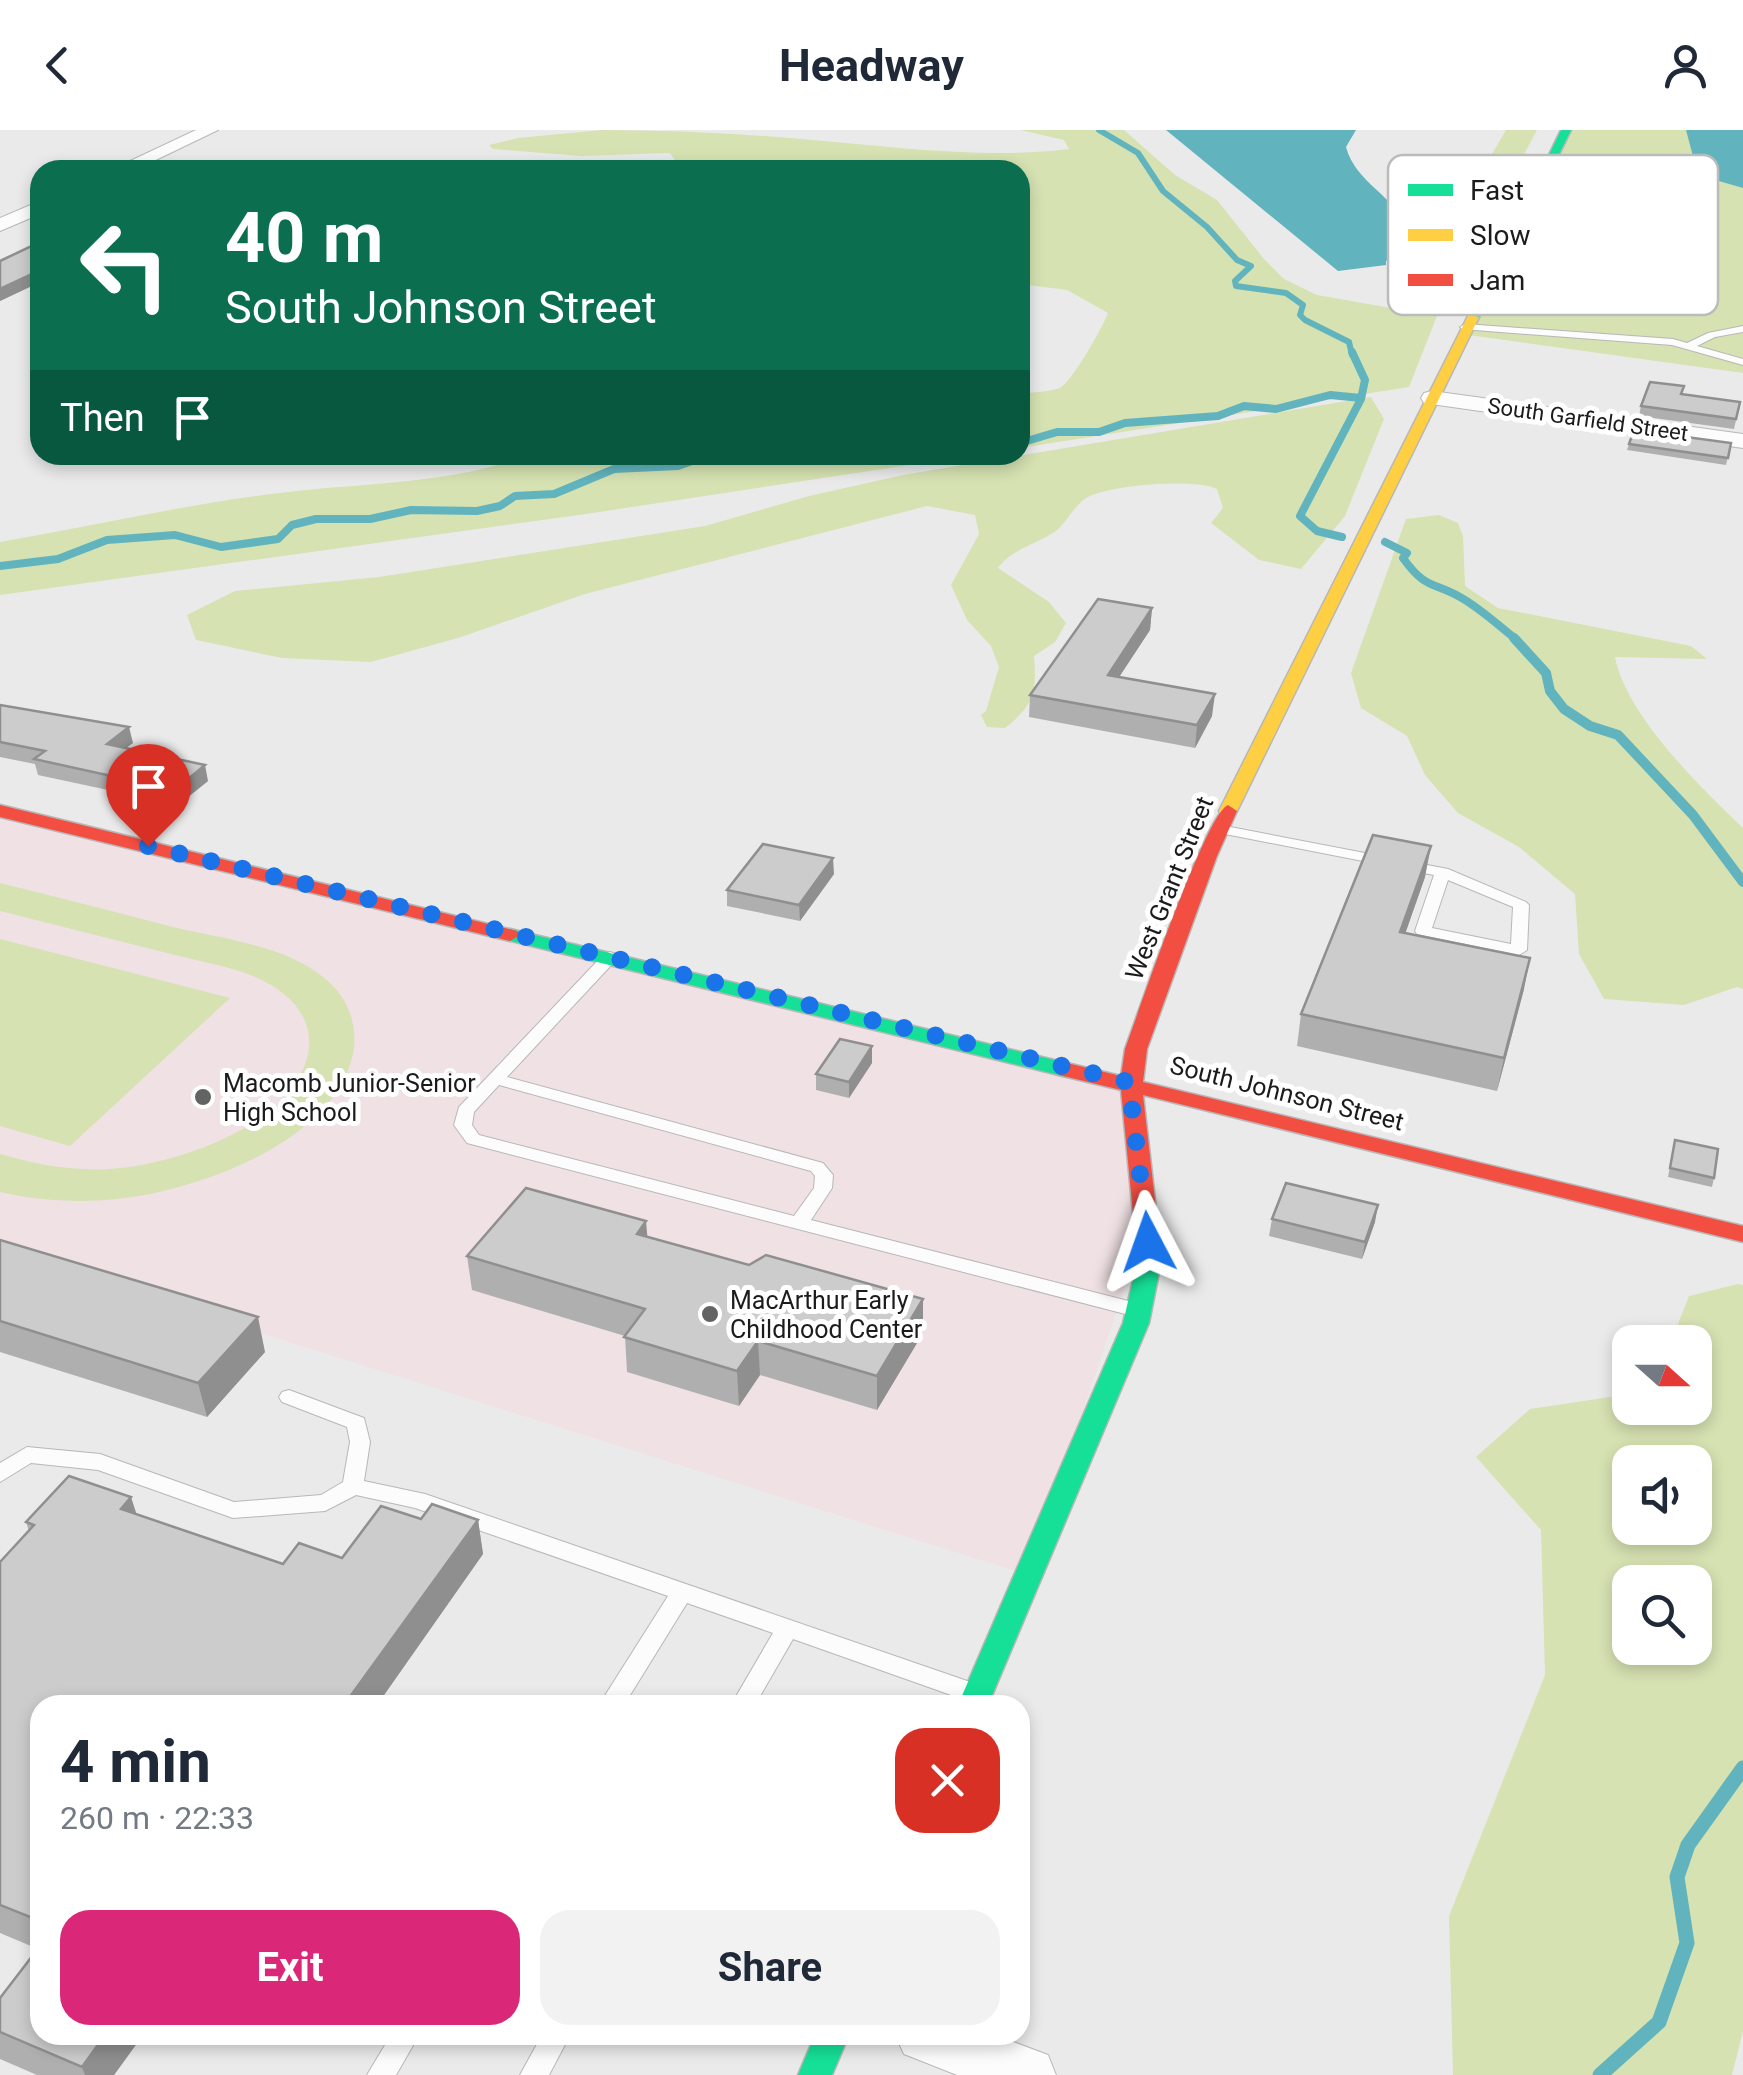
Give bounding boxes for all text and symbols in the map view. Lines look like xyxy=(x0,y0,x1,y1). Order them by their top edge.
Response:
icon: back xyxy=(30,38,85,93)
icon: person xyxy=(1658,38,1713,93)
text: Headway xyxy=(779,39,964,92)
legend xyxy=(1388,155,1718,315)
text: Fast xyxy=(1470,174,1524,207)
text: 40 m xyxy=(225,197,383,279)
icon: left xyxy=(60,200,190,330)
text: Slow xyxy=(1470,219,1530,252)
text: Jam xyxy=(1470,264,1525,297)
text: South Johnson Street xyxy=(225,281,657,334)
icon: arrive xyxy=(165,390,220,445)
street label: South Garfield Street xyxy=(1486,393,1690,446)
text: Then xyxy=(60,396,145,440)
pin xyxy=(106,744,191,847)
icon: arrive xyxy=(121,759,176,814)
street label: West Grant Street xyxy=(1119,792,1219,984)
street label: South Johnson Street xyxy=(1167,1050,1407,1137)
place label: Macomb Junior-Senior High School xyxy=(223,1069,476,1127)
marker: Macomb Junior-Senior High School xyxy=(192,1086,214,1108)
position arrow xyxy=(1096,1190,1200,1294)
place label: MacArthur Early Childhood Center xyxy=(730,1286,923,1344)
marker: MacArthur Early Childhood Center xyxy=(699,1303,721,1325)
north arrow xyxy=(1612,1325,1712,1425)
map controls xyxy=(1612,1325,1712,1665)
button: sound xyxy=(1612,1445,1712,1545)
button: search xyxy=(1612,1565,1712,1665)
text: 4 min xyxy=(60,1726,211,1797)
button: close xyxy=(895,1728,1000,1833)
text: 260 m · 22:33 xyxy=(60,1799,254,1837)
button: Exit xyxy=(60,1910,520,2025)
button: Share xyxy=(540,1910,1000,2025)

